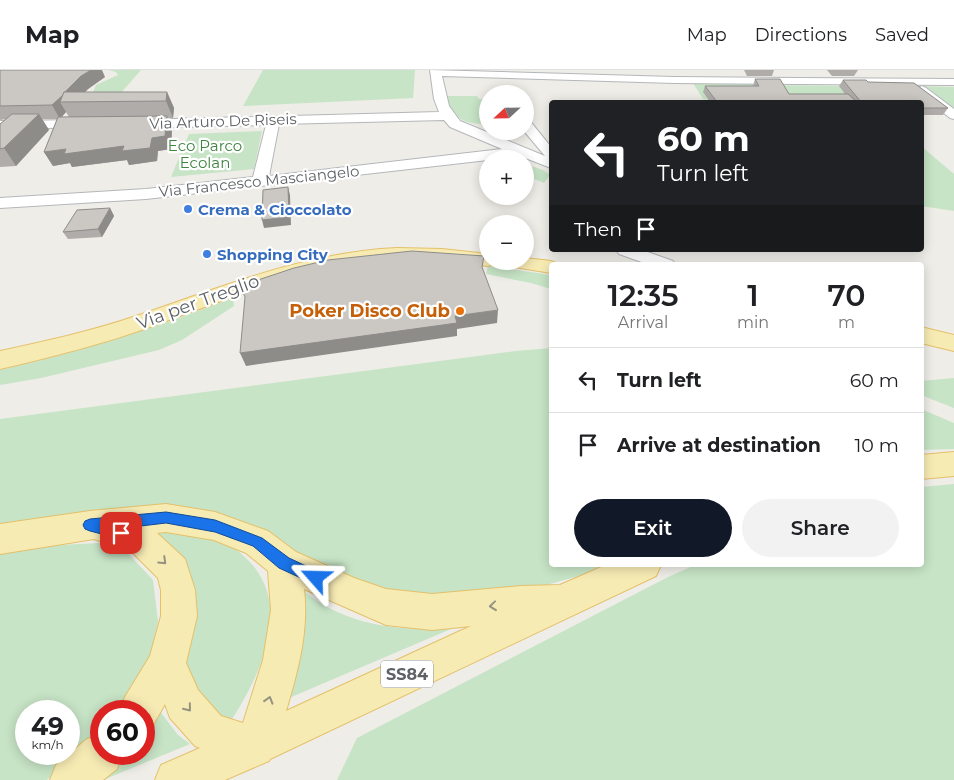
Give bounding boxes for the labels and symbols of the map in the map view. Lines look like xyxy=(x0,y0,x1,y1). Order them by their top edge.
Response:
north arrow xyxy=(479,85,534,140)
street label: Via Arturo De Riseis xyxy=(149,109,297,133)
park label: Eco Parco Ecolan xyxy=(168,136,242,172)
street label: Via Francesco Masciangelo xyxy=(158,161,360,201)
place label: Crema & Cioccolato xyxy=(198,200,352,219)
marker: Crema & Cioccolato xyxy=(182,203,194,215)
place label: Shopping City xyxy=(217,245,329,264)
marker: Shopping City xyxy=(201,248,213,260)
street label: Via per Treglio xyxy=(134,270,262,334)
place label: Poker Disco Club xyxy=(289,300,450,322)
marker: Poker Disco Club xyxy=(454,305,466,317)
pin xyxy=(100,512,142,554)
position arrow xyxy=(289,551,341,603)
one-way arrow xyxy=(157,555,166,564)
one-way arrow xyxy=(489,600,497,611)
road number: SS84 xyxy=(381,660,433,688)
one-way arrow xyxy=(263,697,273,705)
speed limit sign: 60 xyxy=(90,700,155,765)
one-way arrow xyxy=(182,702,190,711)

